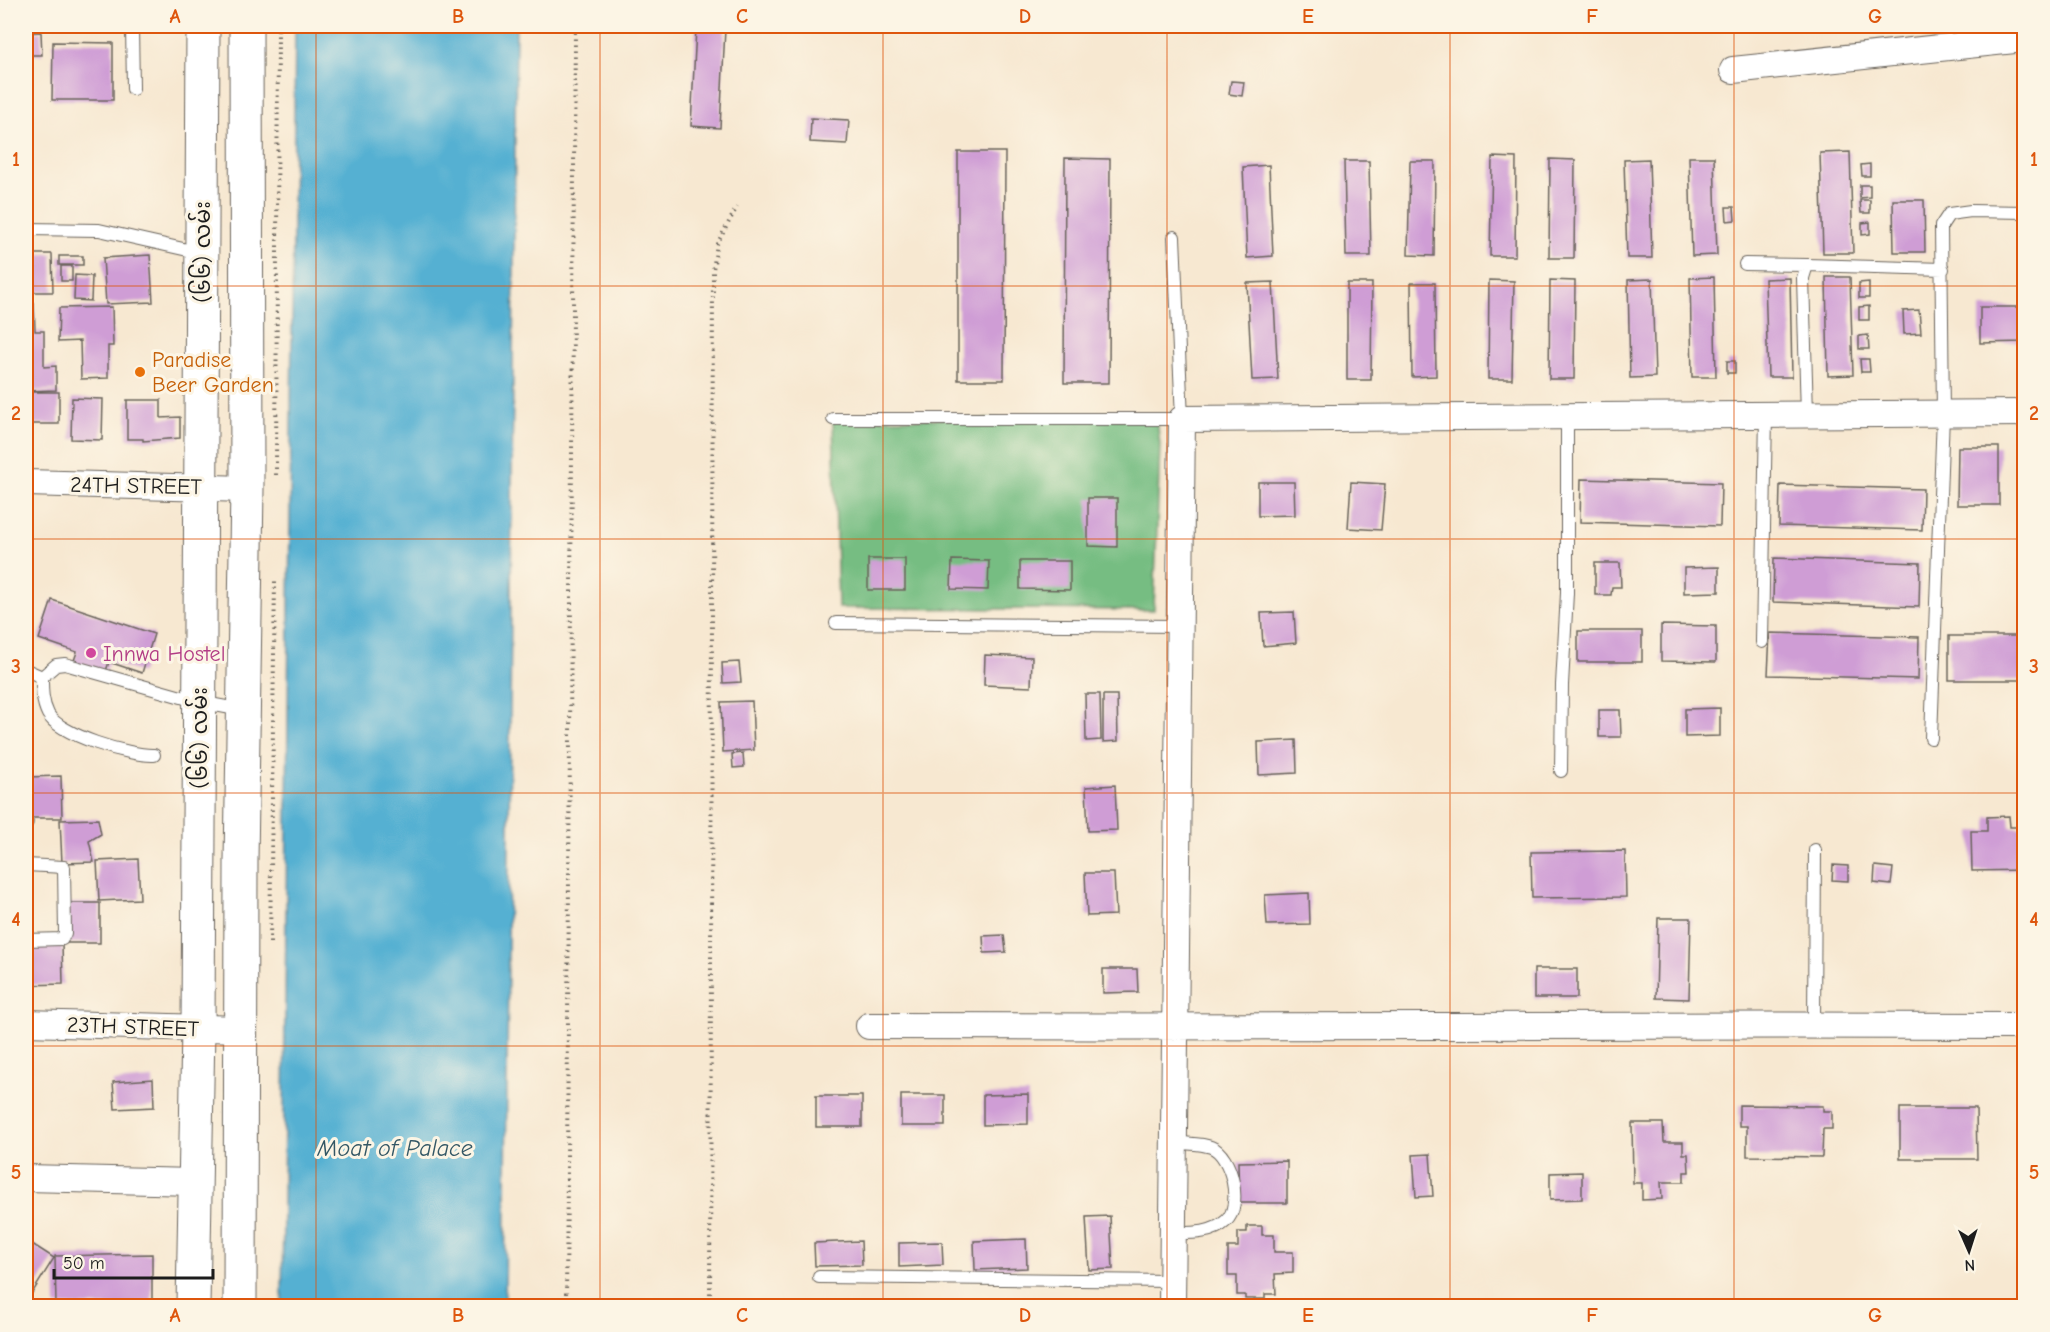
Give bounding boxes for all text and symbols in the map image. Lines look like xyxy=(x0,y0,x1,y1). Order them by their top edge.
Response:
text: A xyxy=(169,5,181,28)
text: B xyxy=(452,5,464,28)
text: C xyxy=(736,5,748,28)
text: D xyxy=(1019,5,1031,28)
text: E xyxy=(1302,5,1314,28)
text: F xyxy=(1586,5,1598,28)
text: G xyxy=(1868,5,1882,28)
text: 1 xyxy=(12,148,20,171)
text: 1 xyxy=(2030,148,2038,171)
street label: (၆၆) လမ်း xyxy=(187,201,216,303)
place label: Paradise Beer Garden xyxy=(152,347,274,398)
marker: Paradise Beer Garden xyxy=(133,365,147,379)
text: 2 xyxy=(11,402,21,425)
text: 2 xyxy=(2029,402,2039,425)
street label: 24TH STREET xyxy=(70,472,202,500)
place label: Innwa Hostel xyxy=(103,641,225,667)
marker: Innwa Hostel xyxy=(84,646,98,660)
text: 3 xyxy=(11,655,21,678)
text: 3 xyxy=(2029,655,2039,678)
street label: (၆၆) လမ်း xyxy=(184,687,213,789)
text: 4 xyxy=(11,908,21,931)
text: 4 xyxy=(2029,908,2039,931)
street label: 23TH STREET xyxy=(66,1012,200,1042)
water label: Moat of Palace xyxy=(316,1134,473,1162)
text: 5 xyxy=(11,1161,21,1184)
text: 5 xyxy=(2029,1161,2039,1184)
north arrow xyxy=(1939,1221,1999,1281)
scale bar xyxy=(54,1242,213,1280)
text: 50 m xyxy=(63,1253,105,1274)
text: N xyxy=(1964,1256,1975,1274)
text: A xyxy=(169,1304,181,1327)
text: B xyxy=(452,1304,464,1327)
text: C xyxy=(736,1304,748,1327)
text: D xyxy=(1019,1304,1031,1327)
text: E xyxy=(1302,1304,1314,1327)
text: F xyxy=(1586,1304,1598,1327)
text: G xyxy=(1868,1304,1882,1327)

